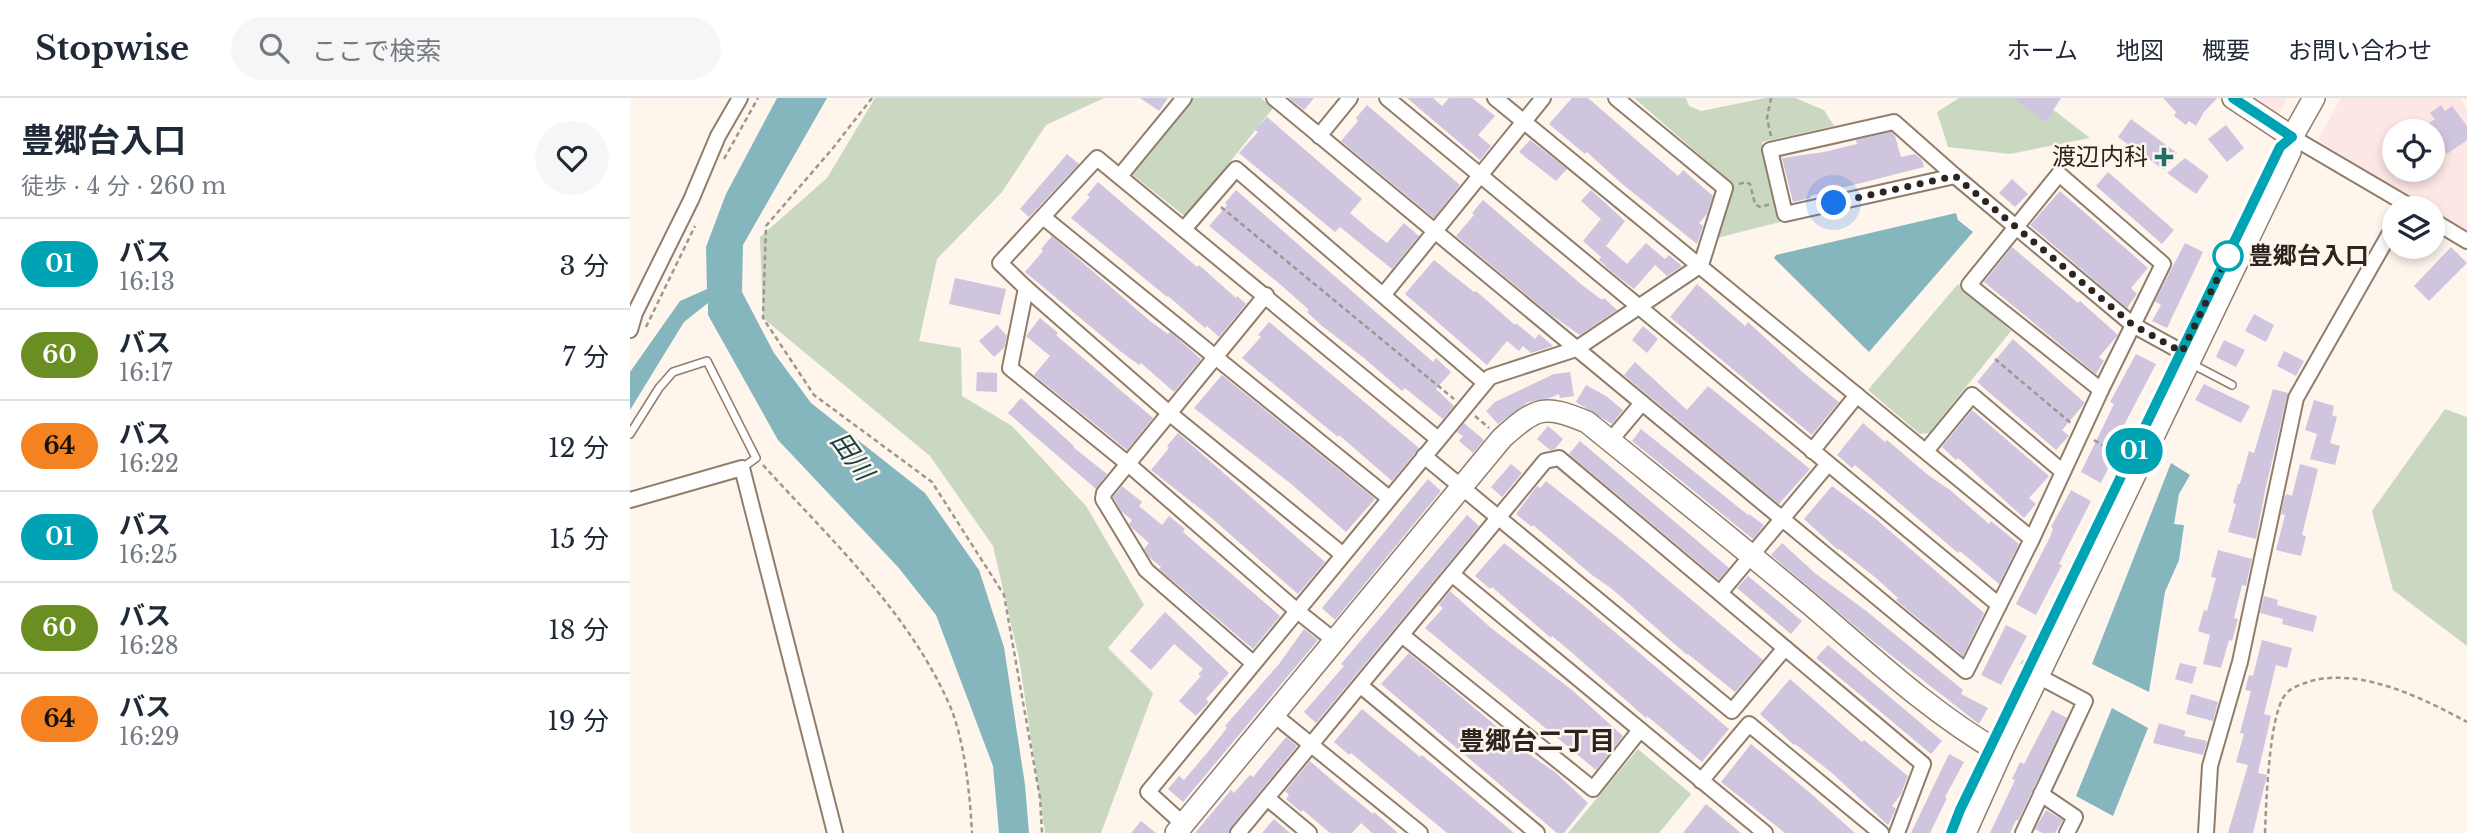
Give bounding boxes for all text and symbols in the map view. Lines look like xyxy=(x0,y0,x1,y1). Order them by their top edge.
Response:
search box xyxy=(231,17,721,80)
text: Stopwise xyxy=(35,28,189,69)
icon: search xyxy=(255,29,293,67)
text: ここで検索 xyxy=(311,35,441,67)
text: ホーム xyxy=(2007,36,2078,65)
text: 地図 xyxy=(2116,36,2164,65)
text: 概要 xyxy=(2202,36,2250,65)
text: お問い合わせ xyxy=(2288,36,2432,65)
map controls xyxy=(2382,119,2445,259)
button: locate xyxy=(2382,119,2445,182)
text: 豊郷台入口 xyxy=(21,120,186,161)
button: heart xyxy=(535,121,609,195)
place label: 渡辺内科 xyxy=(2052,142,2148,171)
marker: 渡辺内科 xyxy=(2154,147,2174,167)
text: 徒歩 · 4 分 · 260 m xyxy=(21,172,226,200)
your location xyxy=(1816,185,1851,220)
button: layers xyxy=(2382,196,2445,259)
text: バス xyxy=(119,236,171,268)
marker: 豊郷台入口 xyxy=(2213,241,2243,271)
place label: 豊郷台入口 xyxy=(2249,241,2369,270)
text: 01 xyxy=(45,249,74,278)
text: 3 分 xyxy=(560,250,609,282)
text: 16:13 xyxy=(119,268,175,296)
text: バス xyxy=(119,327,171,359)
text: 60 xyxy=(42,340,77,369)
text: 7 分 xyxy=(562,341,609,373)
text: 16:17 xyxy=(119,359,172,387)
text: バス xyxy=(119,418,171,450)
water label: 田川 xyxy=(824,426,882,489)
line badge: 01 xyxy=(2102,428,2166,474)
text: 64 xyxy=(43,431,76,460)
text: 12 分 xyxy=(548,432,609,464)
text: 01 xyxy=(2120,436,2148,465)
text: 16:22 xyxy=(119,450,179,478)
text: バス xyxy=(119,509,171,541)
text: 01 xyxy=(45,522,74,551)
text: 15 分 xyxy=(549,523,609,555)
text: 16:25 xyxy=(119,541,178,569)
text: バス xyxy=(119,600,171,632)
text: 60 xyxy=(42,613,77,642)
text: 18 分 xyxy=(548,614,609,646)
text: 16:28 xyxy=(119,632,179,660)
text: バス xyxy=(119,691,171,723)
text: 64 xyxy=(43,704,76,733)
text: 19 分 xyxy=(547,705,609,737)
text: 16:29 xyxy=(119,723,180,751)
district label: 豊郷台二丁目 xyxy=(1459,725,1615,757)

